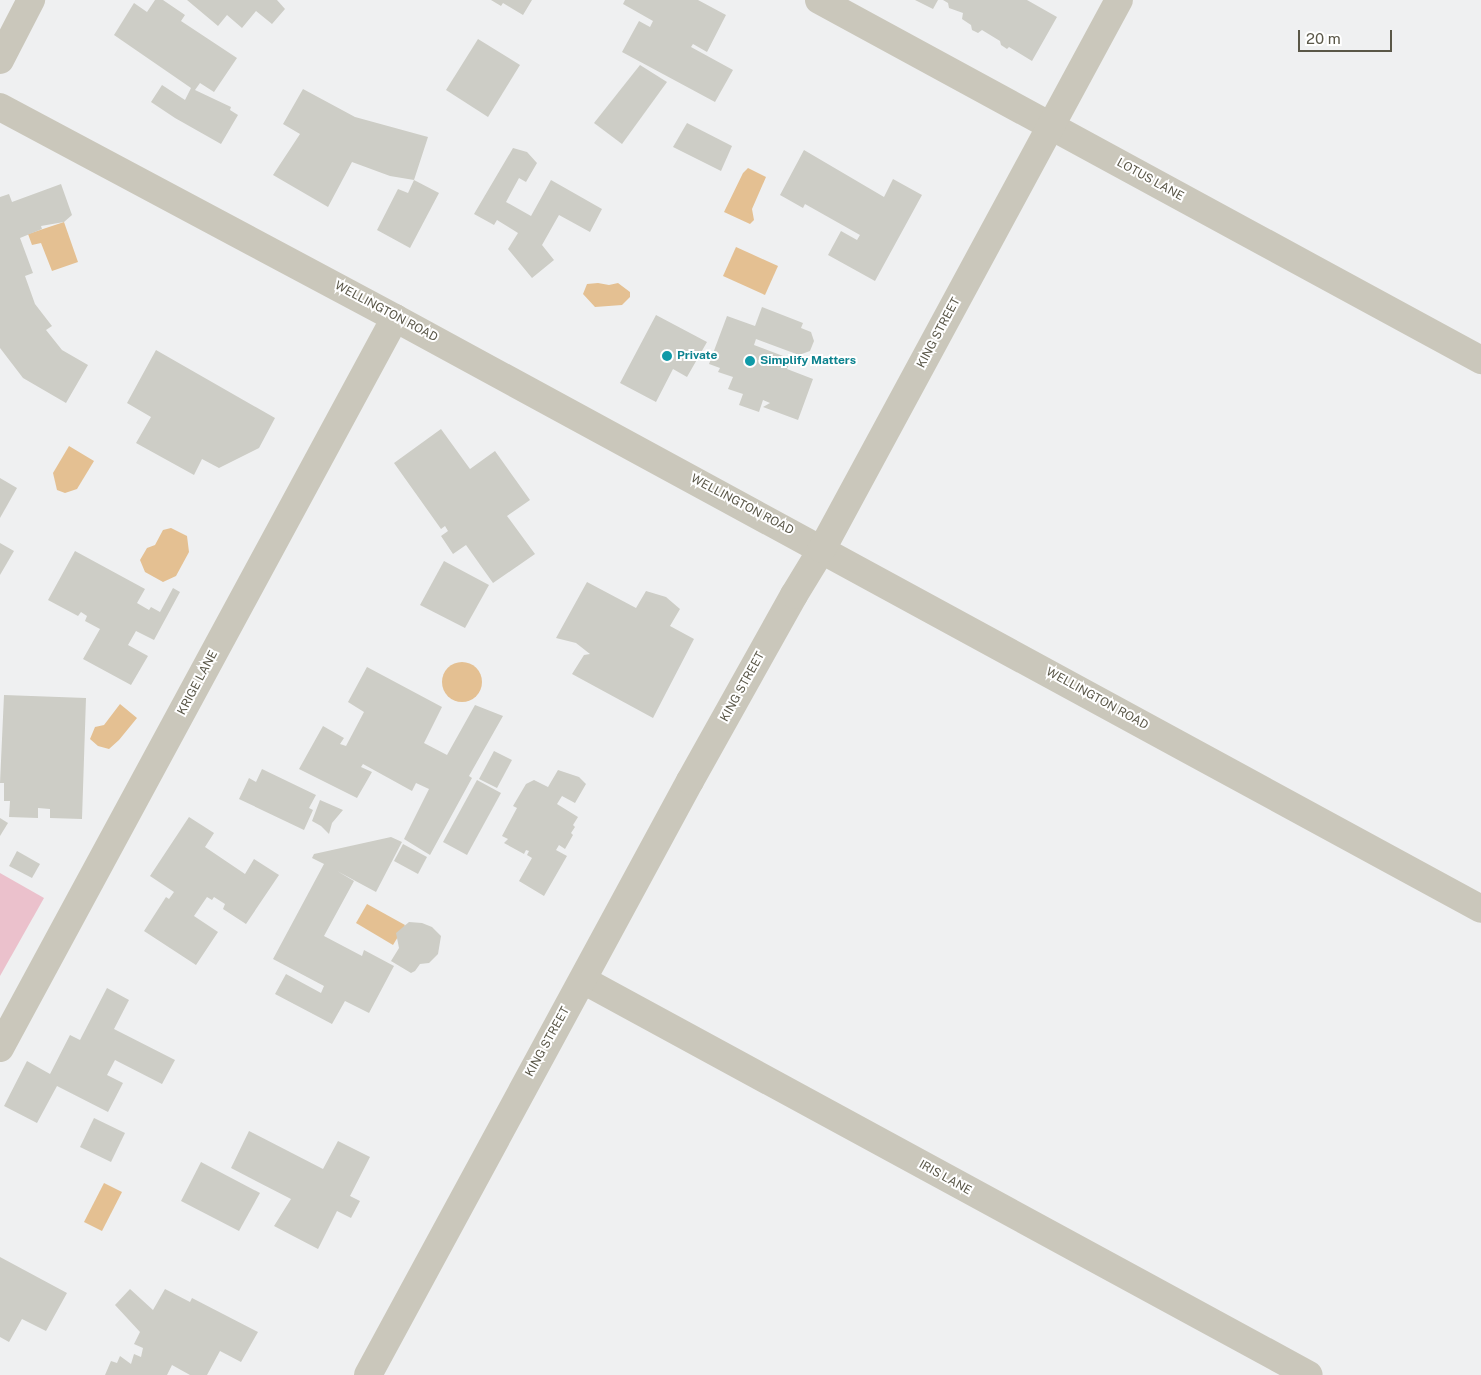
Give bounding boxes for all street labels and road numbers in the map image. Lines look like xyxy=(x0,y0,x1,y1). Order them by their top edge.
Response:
street label: LOTUS LANE xyxy=(1114,156,1186,204)
street label: WELLINGTON ROAD xyxy=(332,279,440,345)
street label: KING STREET xyxy=(914,295,964,371)
street label: WELLINGTON ROAD xyxy=(688,472,796,538)
street label: KRIGE LANE xyxy=(175,648,221,718)
street label: KING STREET xyxy=(718,650,768,724)
street label: WELLINGTON ROAD xyxy=(1043,665,1151,733)
street label: KING STREET xyxy=(523,1005,573,1079)
street label: IRIS LANE xyxy=(916,1158,974,1198)

